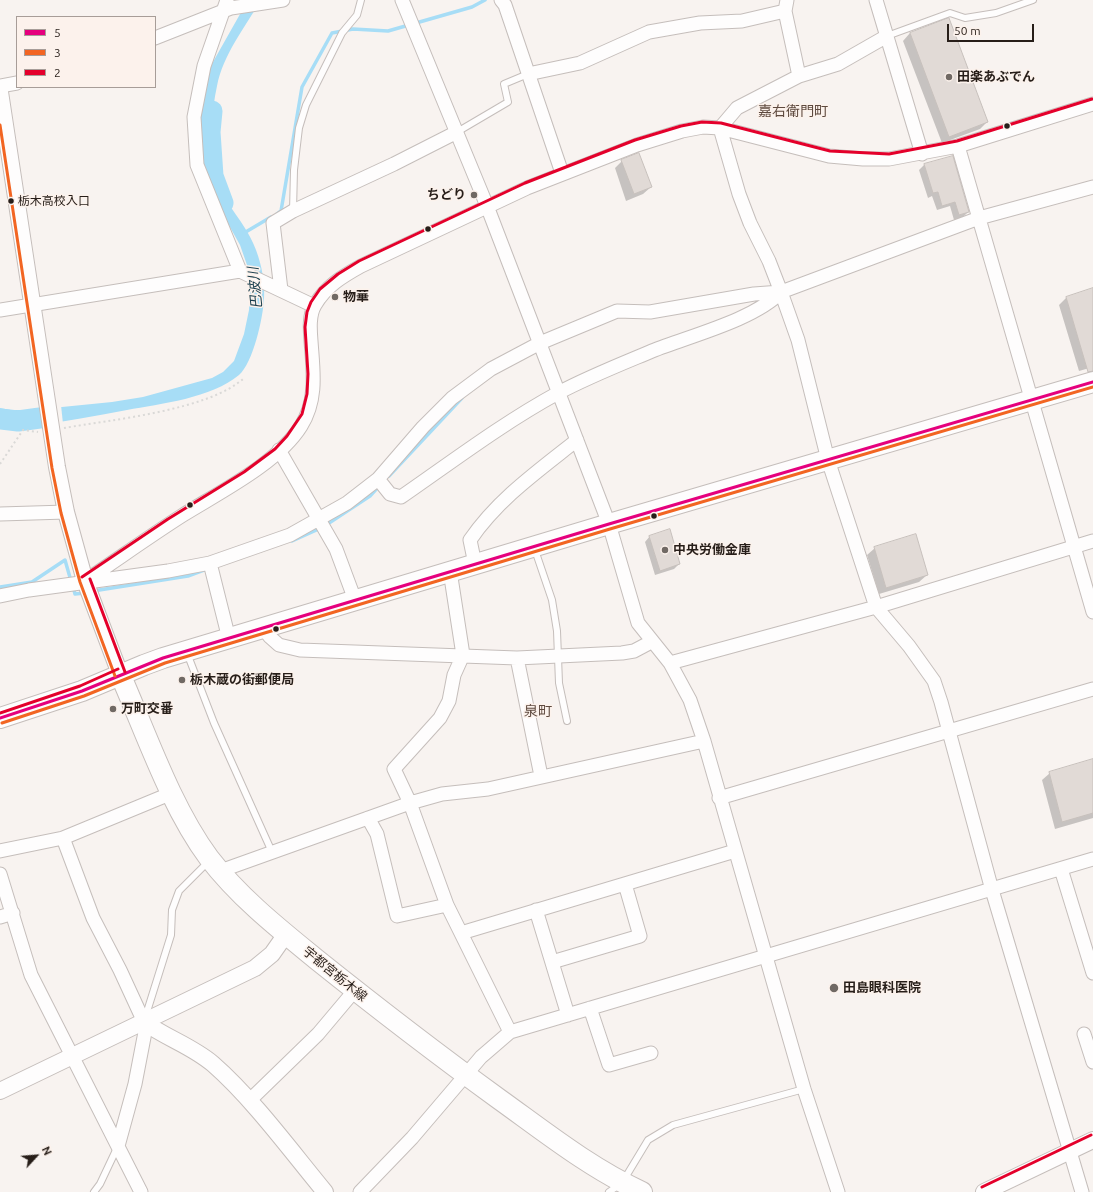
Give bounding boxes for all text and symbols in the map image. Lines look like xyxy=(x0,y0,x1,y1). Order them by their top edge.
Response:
legend xyxy=(16,16,156,88)
scale bar xyxy=(949,16,1036,42)
text: 50 m xyxy=(954,24,981,37)
text: 5 xyxy=(54,26,61,39)
text: 3 xyxy=(54,46,61,59)
text: 2 xyxy=(54,66,61,79)
place label: 田楽あぶでん xyxy=(957,69,1035,85)
marker: 田楽あぶでん xyxy=(944,72,954,82)
district label: 嘉右衛門町 xyxy=(758,103,828,119)
unlabelled marker xyxy=(1002,121,1012,131)
place label: ちどり xyxy=(427,187,466,203)
marker: ちどり xyxy=(469,190,479,200)
place label: 栃木高校入口 xyxy=(18,194,90,208)
marker: 栃木高校入口 xyxy=(6,196,16,206)
unlabelled marker xyxy=(423,224,433,234)
water label: 巴波川 xyxy=(244,266,266,310)
place label: 物華 xyxy=(343,289,369,305)
marker: 物華 xyxy=(330,292,340,302)
unlabelled marker xyxy=(185,500,195,510)
unlabelled marker xyxy=(649,511,659,521)
place label: 中央労働金庫 xyxy=(673,542,751,558)
marker: 中央労働金庫 xyxy=(660,545,670,555)
unlabelled marker xyxy=(271,624,281,634)
place label: 栃木蔵の街郵便局 xyxy=(190,672,294,688)
marker: 栃木蔵の街郵便局 xyxy=(177,675,187,685)
place label: 万町交番 xyxy=(121,701,173,717)
district label: 泉町 xyxy=(524,703,552,719)
marker: 万町交番 xyxy=(108,704,118,714)
street label: 宇都宮栃木線 xyxy=(300,943,370,1005)
place label: 田島眼科医院 xyxy=(843,980,921,996)
marker: 田島眼科医院 xyxy=(828,982,840,994)
north arrow xyxy=(16,1136,56,1176)
text: N xyxy=(40,1144,54,1157)

